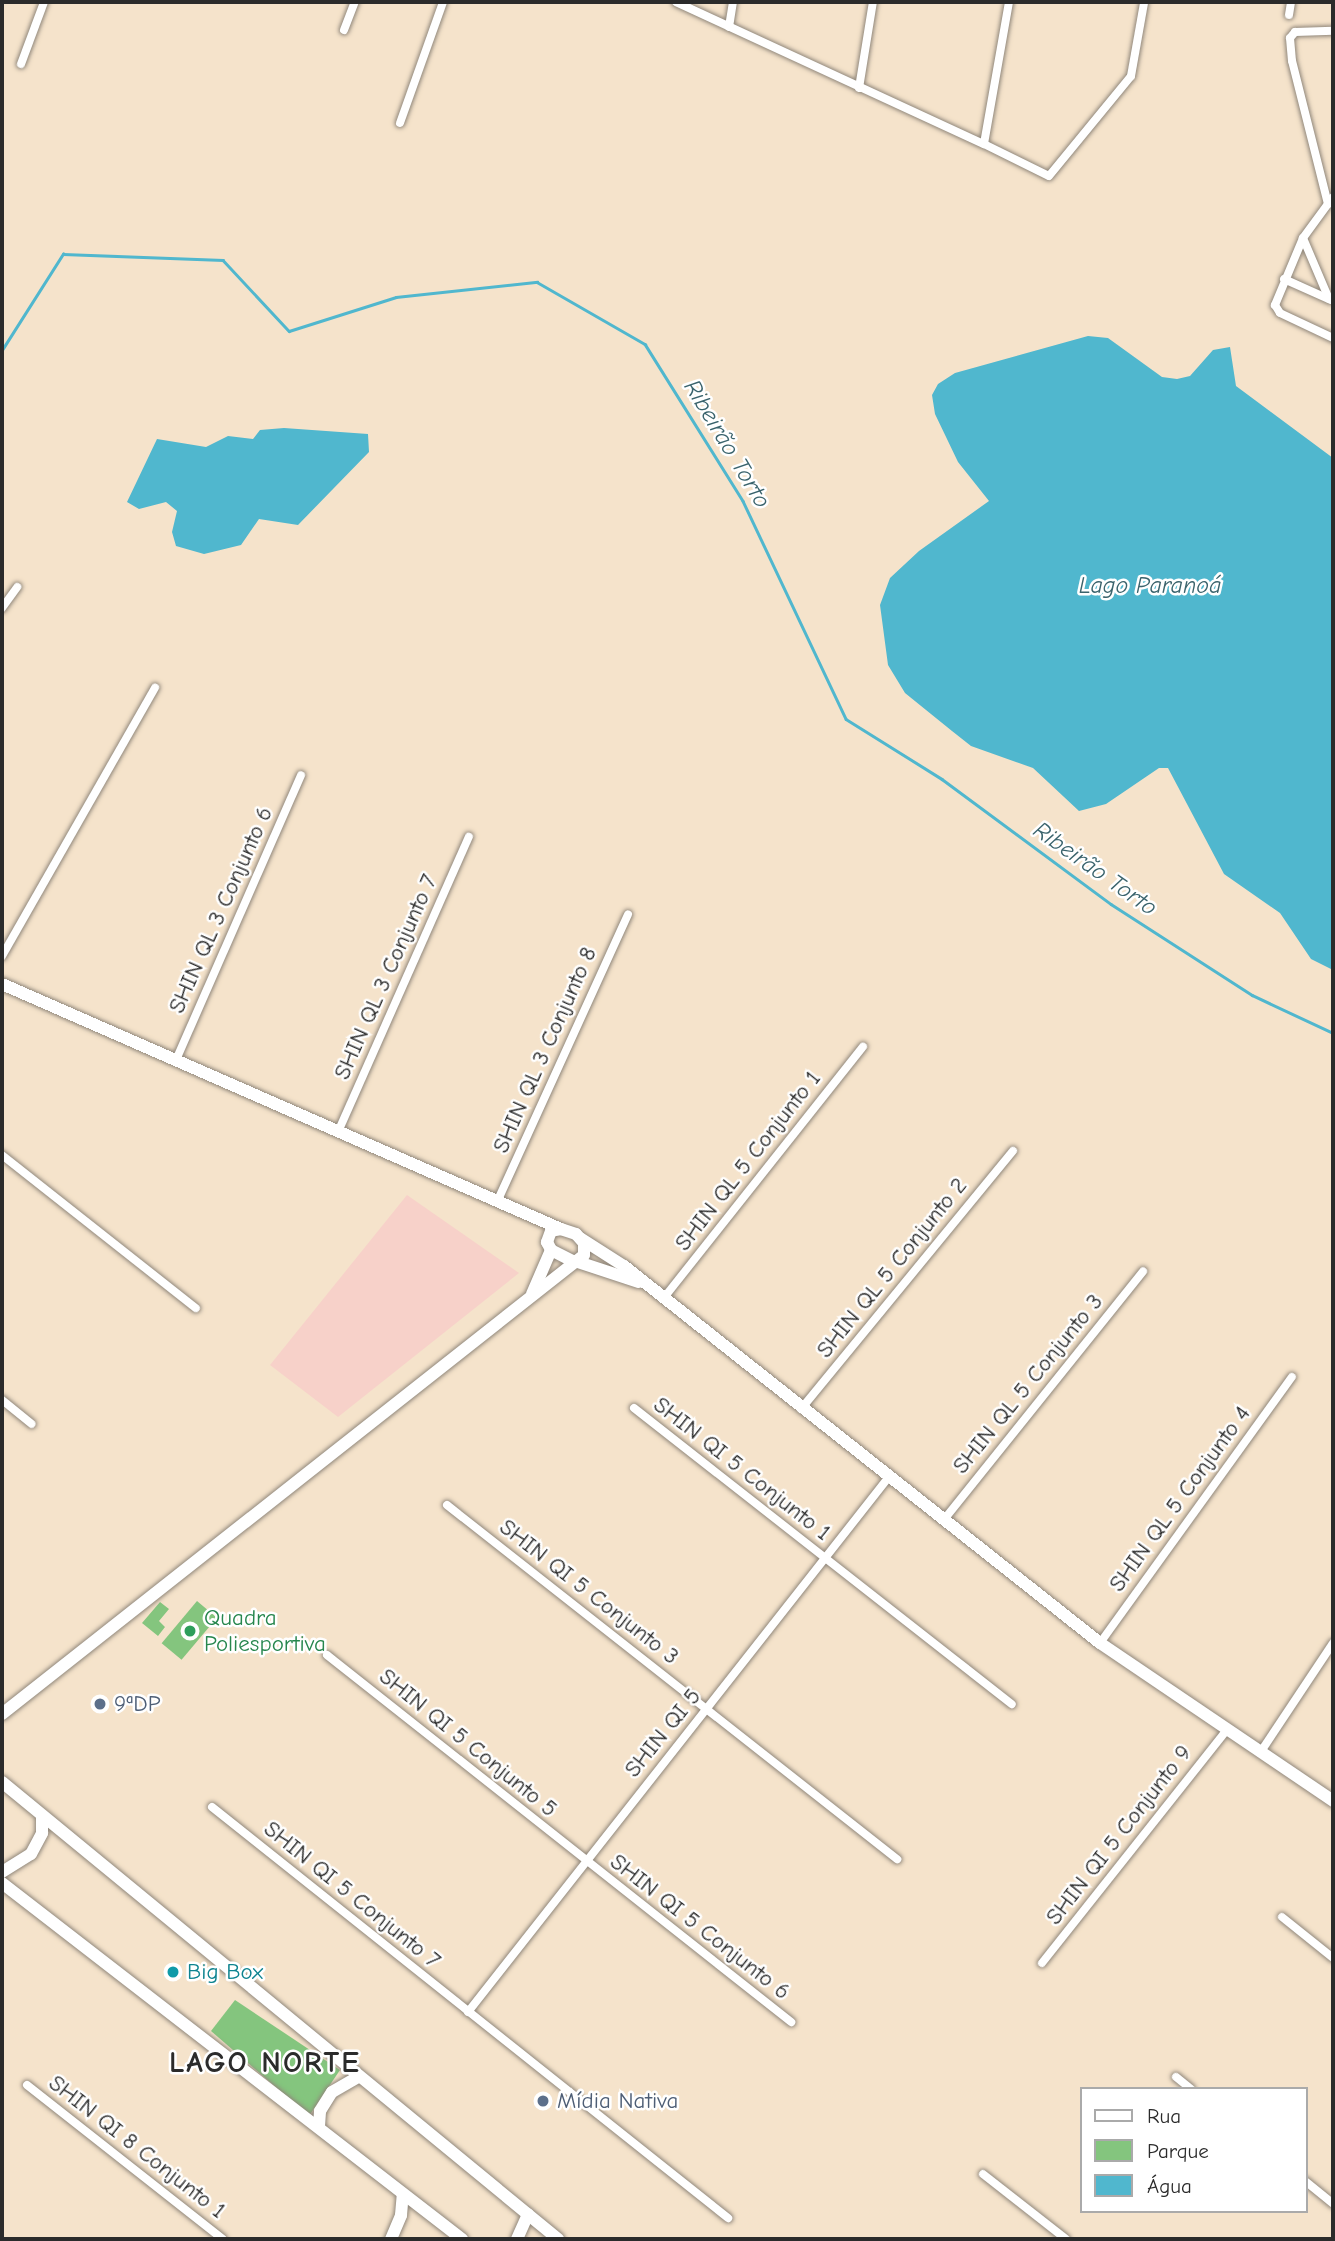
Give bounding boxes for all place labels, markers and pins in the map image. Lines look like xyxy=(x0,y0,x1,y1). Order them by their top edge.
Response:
place label: Quadra Poliesportiva xyxy=(204,1604,326,1658)
marker: Quadra Poliesportiva xyxy=(182,1623,198,1639)
place label: 9ªDP xyxy=(114,1690,161,1718)
marker: 9ªDP xyxy=(92,1696,108,1712)
place label: Big Box xyxy=(187,1958,263,1986)
marker: Big Box xyxy=(165,1964,181,1980)
place label: Mídia Nativa xyxy=(557,2087,678,2115)
marker: Mídia Nativa xyxy=(535,2093,551,2109)

